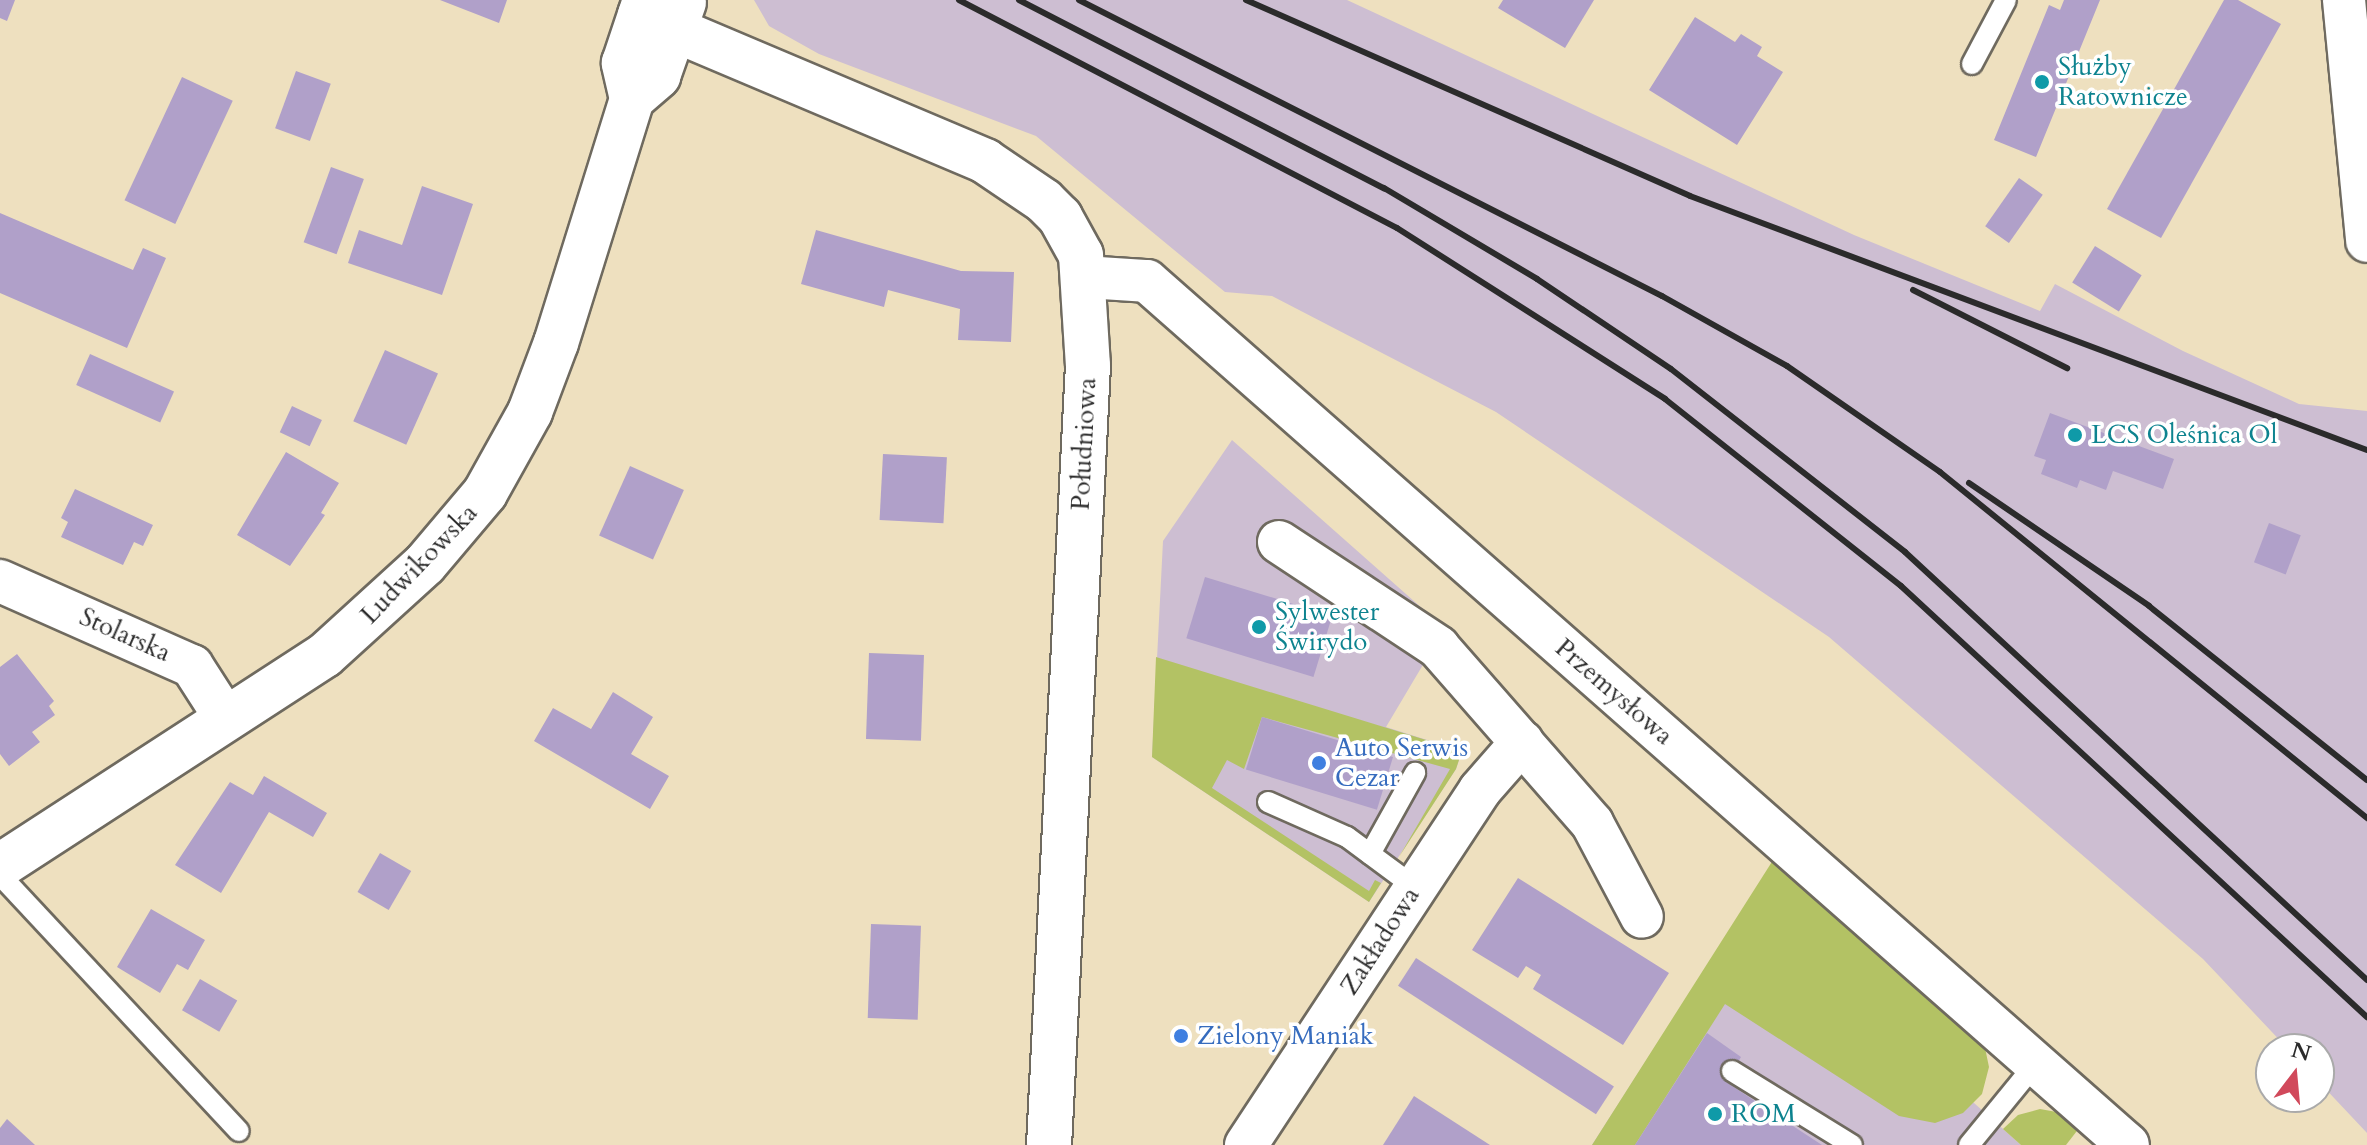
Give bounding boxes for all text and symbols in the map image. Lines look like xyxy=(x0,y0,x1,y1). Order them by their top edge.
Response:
place label: Służby Ratownicze xyxy=(2058,51,2188,112)
marker: Służby Ratownicze xyxy=(2033,73,2051,91)
street label: Południowa xyxy=(1065,377,1103,511)
place label: LCS Oleśnica Ol xyxy=(2091,419,2277,451)
marker: LCS Oleśnica Ol xyxy=(2066,426,2084,444)
street label: Ludwikowska xyxy=(354,498,484,630)
place label: Sylwester Świrydo xyxy=(1275,596,1379,658)
street label: Stolarska xyxy=(75,601,175,669)
marker: Sylwester Świrydo xyxy=(1250,618,1268,636)
street label: Przemysłowa xyxy=(1549,632,1679,752)
place label: Auto Serwis Cezar xyxy=(1335,732,1468,794)
marker: Auto Serwis Cezar xyxy=(1310,754,1328,772)
street label: Zakładowa xyxy=(1334,881,1426,1001)
place label: Zielony Maniak xyxy=(1197,1020,1374,1052)
marker: Zielony Maniak xyxy=(1172,1027,1190,1045)
north arrow xyxy=(2255,1033,2335,1113)
text: N xyxy=(2288,1035,2314,1069)
place label: ROM xyxy=(1731,1098,1796,1130)
marker: ROM xyxy=(1706,1105,1724,1123)

